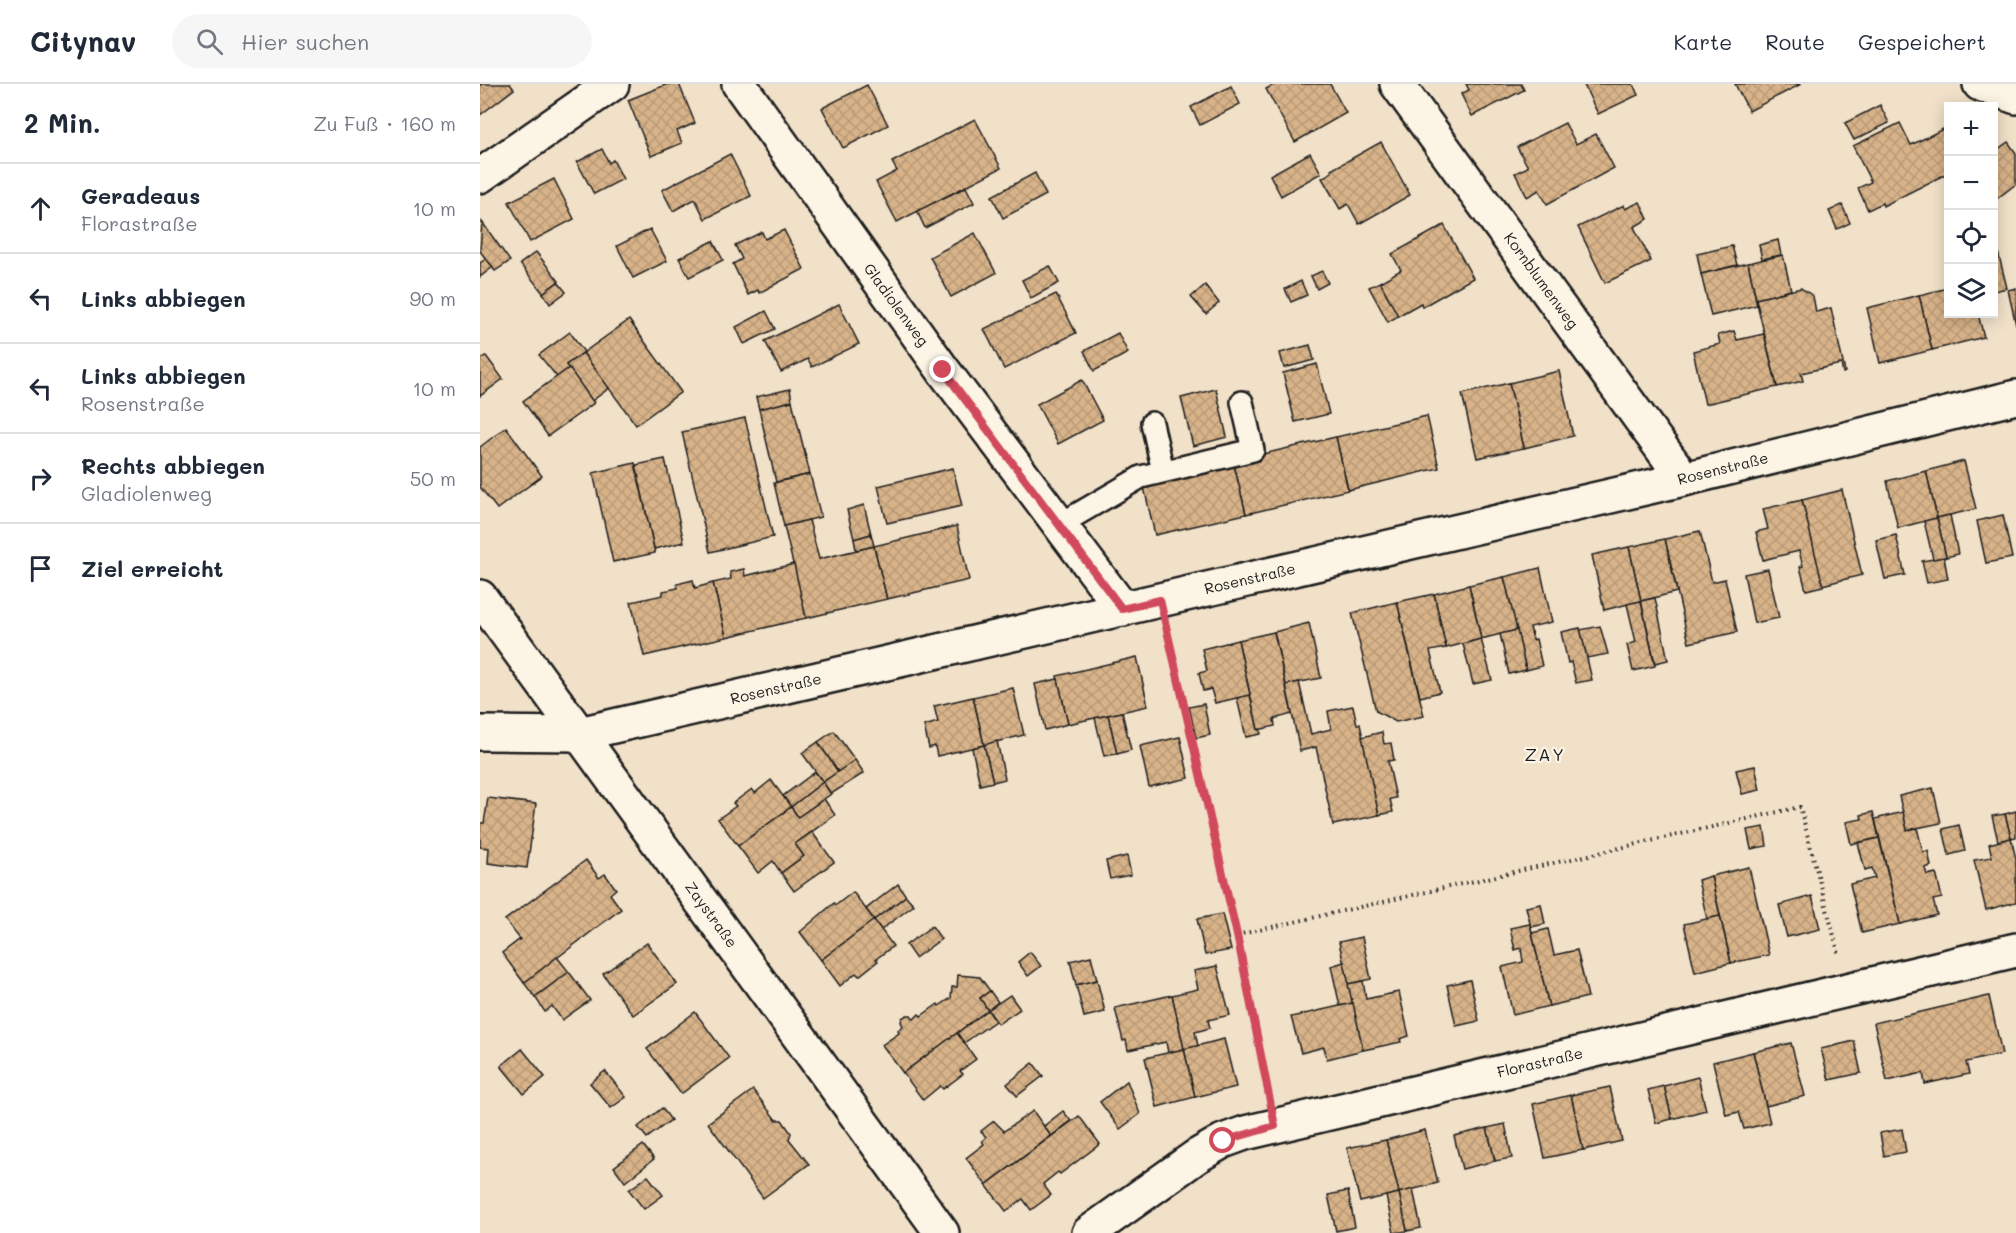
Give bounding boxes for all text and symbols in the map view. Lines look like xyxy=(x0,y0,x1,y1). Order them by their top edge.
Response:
search box xyxy=(172,14,592,68)
text: Citynav xyxy=(30,23,136,59)
icon: search xyxy=(193,25,226,58)
text: Hier suchen xyxy=(241,27,369,56)
text: Karte xyxy=(1674,28,1732,55)
text: Route xyxy=(1765,28,1825,55)
text: Gespeichert xyxy=(1858,28,1986,55)
map controls xyxy=(1944,102,1998,318)
button: + xyxy=(1944,102,1998,156)
text: 2 Min. xyxy=(24,106,101,140)
text: Zu Fuß · 160 m xyxy=(313,110,456,136)
button: − xyxy=(1944,156,1998,210)
text: Geradeaus xyxy=(81,181,200,210)
icon: ahead xyxy=(24,192,57,225)
text: 10 m xyxy=(412,195,456,221)
text: Florastraße xyxy=(81,210,198,236)
button: locate xyxy=(1944,210,1998,264)
street label: Kornblumenweg xyxy=(1500,228,1584,333)
street label: Gladiolenweg xyxy=(860,259,934,350)
button: layers xyxy=(1944,264,1998,318)
icon: left xyxy=(24,282,57,315)
text: Links abbiegen xyxy=(81,284,246,313)
text: 90 m xyxy=(410,285,456,311)
route end xyxy=(929,356,955,382)
text: Links abbiegen xyxy=(81,361,246,390)
icon: left xyxy=(24,372,57,405)
text: 10 m xyxy=(412,375,456,401)
text: Rosenstraße xyxy=(81,390,205,416)
street label: Rosenstraße xyxy=(1675,447,1770,489)
text: Rechts abbiegen xyxy=(81,451,265,480)
icon: right xyxy=(24,462,57,495)
text: 50 m xyxy=(410,465,456,491)
text: Gladiolenweg xyxy=(81,480,212,506)
icon: arrive xyxy=(24,552,57,585)
text: Ziel erreicht xyxy=(81,554,223,583)
street label: Rosenstraße xyxy=(1202,558,1297,598)
street label: Rosenstraße xyxy=(728,668,823,708)
district label: ZAY xyxy=(1525,742,1565,766)
street label: Zaystraße xyxy=(681,877,742,951)
street label: Florastraße xyxy=(1495,1042,1585,1082)
route start xyxy=(1209,1127,1235,1153)

